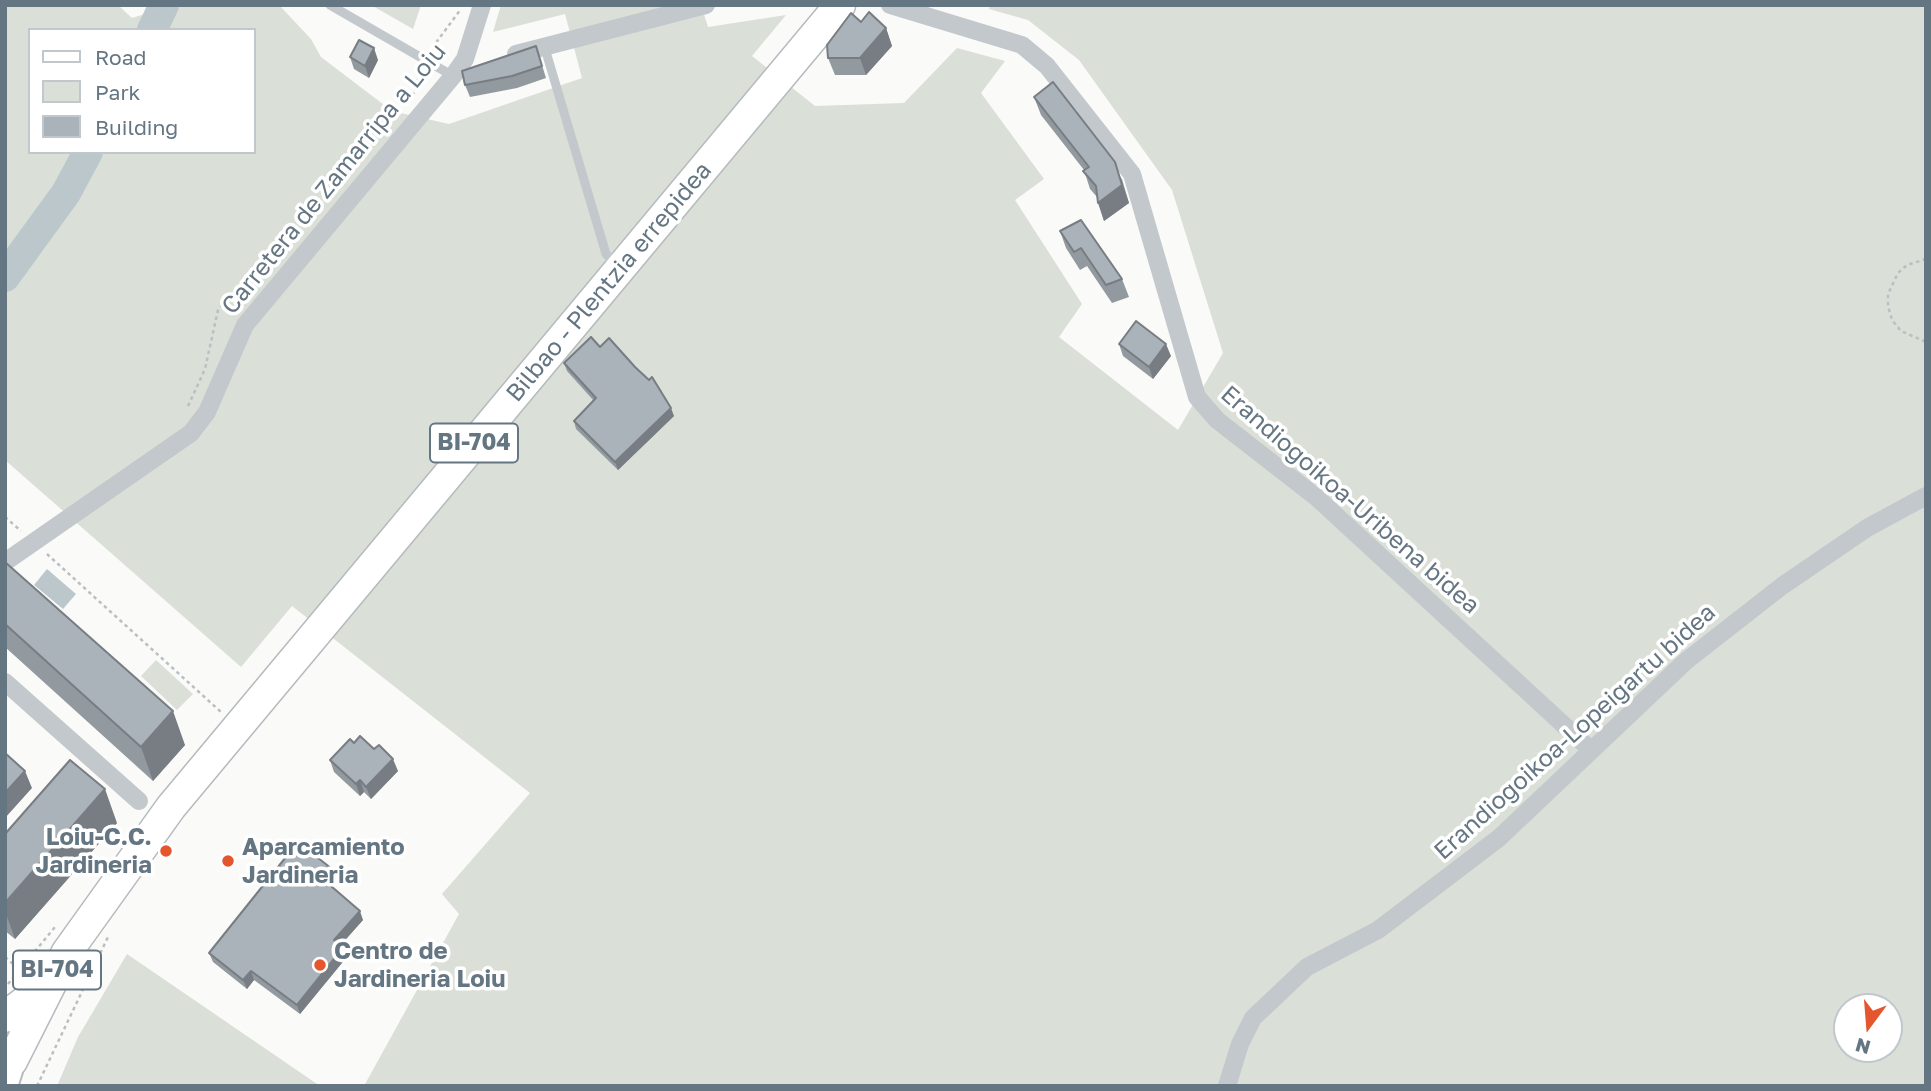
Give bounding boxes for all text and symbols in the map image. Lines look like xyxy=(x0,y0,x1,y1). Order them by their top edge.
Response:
legend xyxy=(28,28,256,154)
street label: Carretera de Zamarripa a Loiu xyxy=(216,38,452,320)
text: Road xyxy=(95,44,146,70)
text: Park xyxy=(95,79,140,105)
text: Building xyxy=(95,114,178,140)
street label: Bilbao - Plentzia errepidea xyxy=(500,156,718,408)
street label: Erandiogoikoa-Uribena bidea xyxy=(1215,380,1485,620)
road number: BI-704 xyxy=(430,424,518,462)
street label: Erandiogoikoa-Lopeigartu bidea xyxy=(1429,598,1721,866)
place label: Loiu-C.C. Jardineria xyxy=(36,823,152,879)
place label: Aparcamiento Jardineria xyxy=(242,833,405,889)
marker: Loiu-C.C. Jardineria xyxy=(158,843,174,859)
marker: Aparcamiento Jardineria xyxy=(220,853,236,869)
place label: Centro de Jardineria Loiu xyxy=(334,937,505,993)
road number: BI-704 xyxy=(13,951,101,990)
marker: Centro de Jardineria Loiu xyxy=(312,957,328,973)
north arrow xyxy=(1833,993,1903,1063)
text: N xyxy=(1853,1034,1873,1060)

